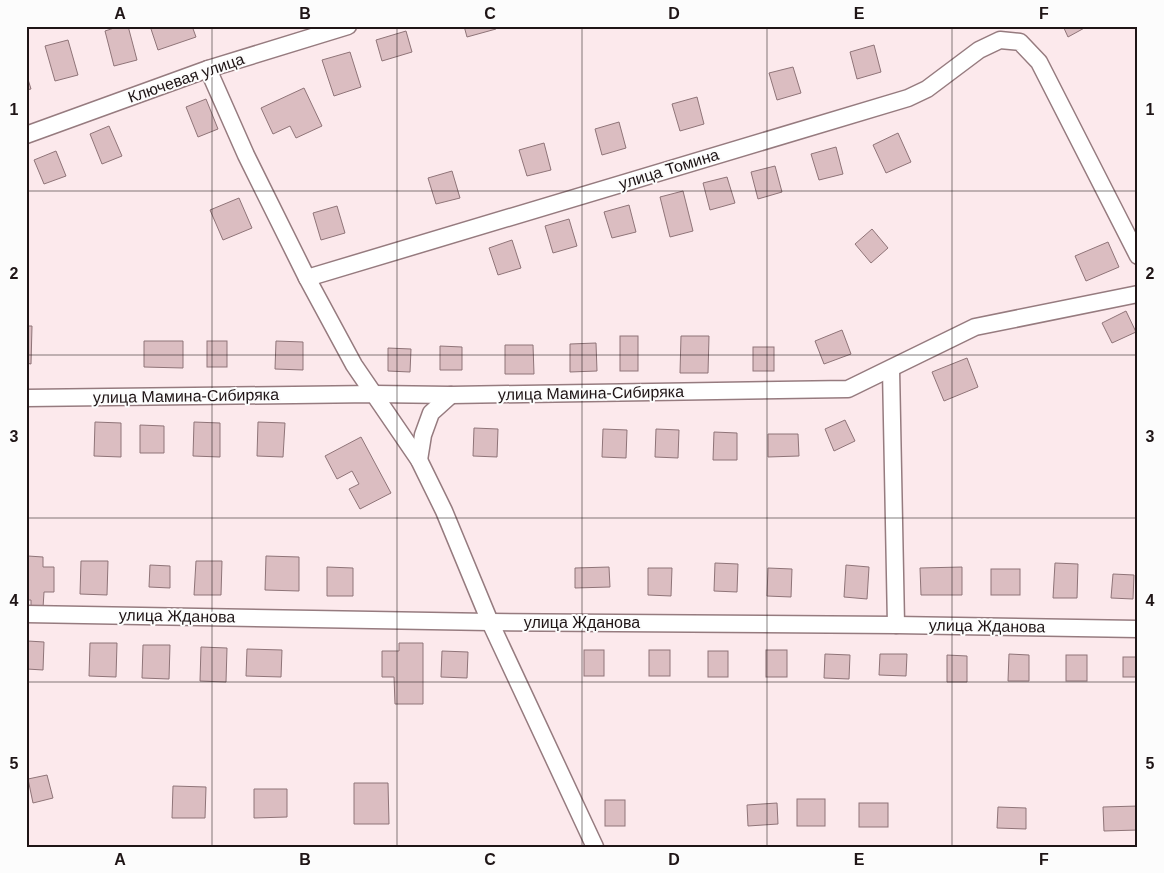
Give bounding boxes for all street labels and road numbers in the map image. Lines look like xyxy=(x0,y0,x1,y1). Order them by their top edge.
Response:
street label: Ключевая улица xyxy=(126,50,246,106)
street label: улица Томина xyxy=(617,146,721,192)
street label: улица Мамина-Сибиряка xyxy=(498,383,684,403)
street label: улица Мамина-Сибиряка xyxy=(93,386,279,406)
street label: улица Жданова xyxy=(119,606,235,626)
street label: улица Жданова xyxy=(524,614,640,631)
street label: улица Жданова xyxy=(929,616,1045,636)

